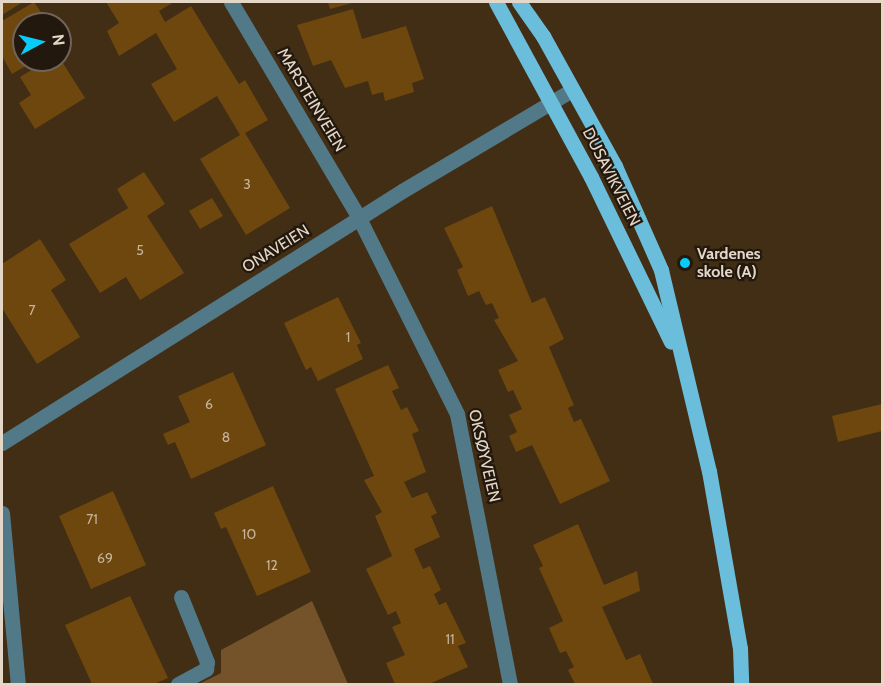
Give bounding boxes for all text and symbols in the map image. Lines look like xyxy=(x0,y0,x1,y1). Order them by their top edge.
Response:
north arrow xyxy=(12,12,72,72)
text: N xyxy=(48,33,68,47)
street label: MARSTEINVEIEN xyxy=(273,45,349,155)
street label: DUSAVIKVEIEN xyxy=(578,125,644,229)
house number: 3 xyxy=(243,176,251,192)
street label: ONAVEIEN xyxy=(239,221,313,277)
house number: 5 xyxy=(136,242,144,258)
place label: Vardenes skole (A) xyxy=(697,244,761,282)
marker: Vardenes skole (A) xyxy=(678,256,692,270)
house number: 7 xyxy=(28,302,36,318)
house number: 1 xyxy=(346,329,350,345)
house number: 6 xyxy=(205,396,213,412)
street label: OKSØYVEIEN xyxy=(464,408,504,504)
house number: 8 xyxy=(222,429,230,445)
house number: 71 xyxy=(86,511,98,527)
house number: 10 xyxy=(242,526,256,542)
house number: 69 xyxy=(97,550,113,566)
house number: 12 xyxy=(266,557,278,573)
house number: 11 xyxy=(445,631,455,647)

